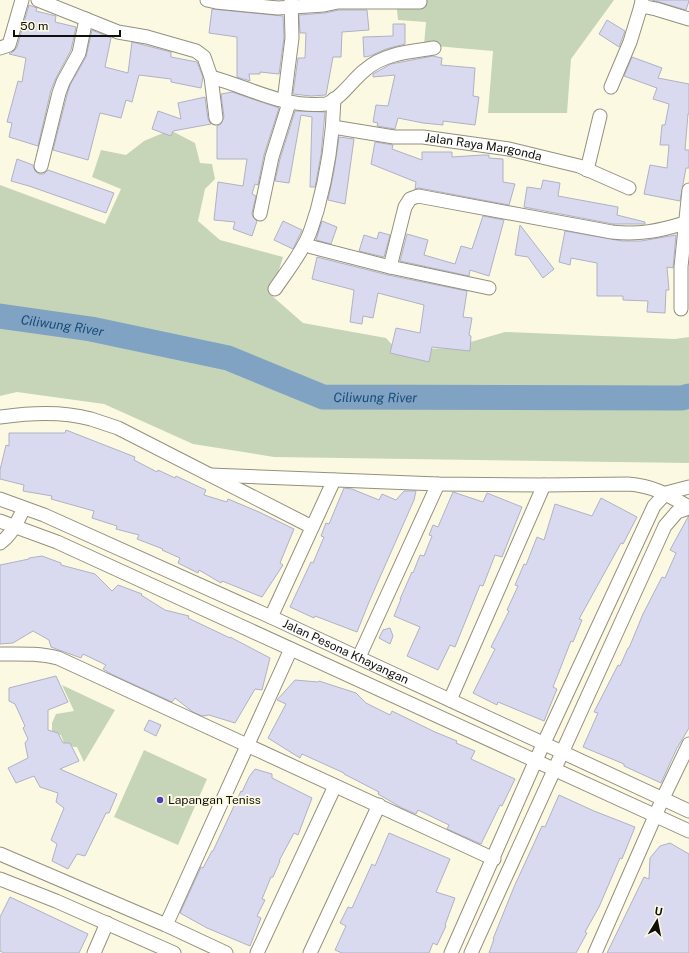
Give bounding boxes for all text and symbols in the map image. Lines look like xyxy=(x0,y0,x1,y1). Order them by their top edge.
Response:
scale bar xyxy=(14,12,120,38)
text: 50 m xyxy=(20,19,48,33)
street label: Jalan Raya Margonda xyxy=(424,130,543,164)
water label: Ciliwung River xyxy=(20,312,105,340)
water label: Ciliwung River xyxy=(333,390,417,405)
street label: Jalan Pesona Khayangan xyxy=(280,616,411,687)
place label: Lapangan Teniss xyxy=(168,793,261,807)
marker: Lapangan Teniss xyxy=(155,795,165,805)
north arrow xyxy=(637,901,677,941)
text: U xyxy=(654,905,664,918)

